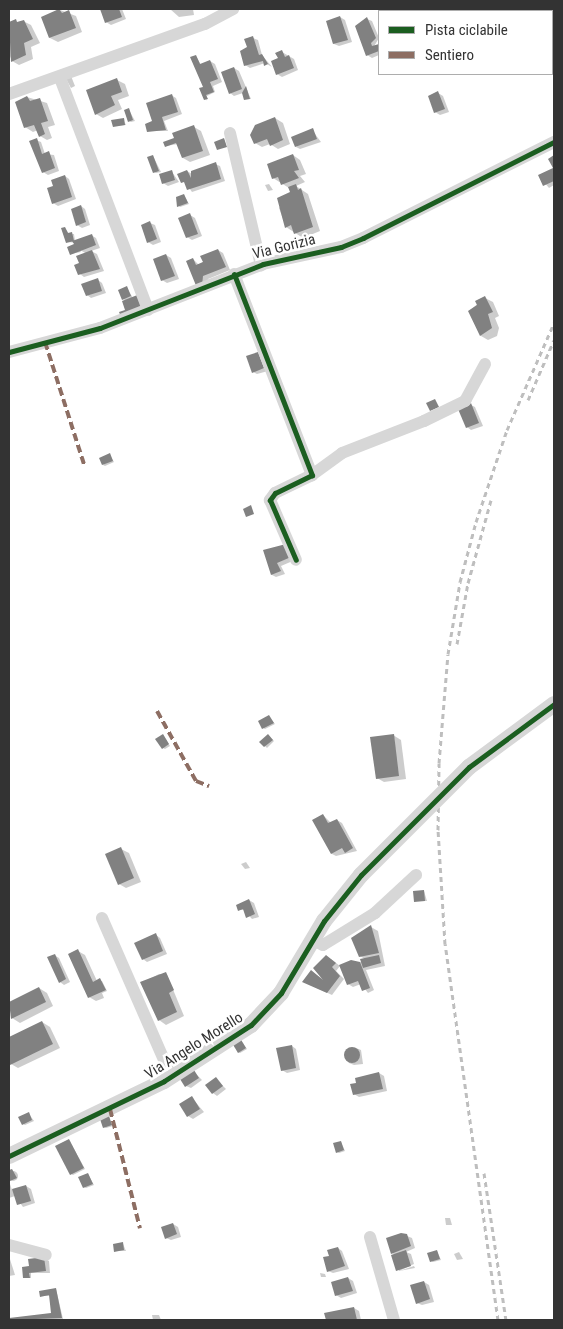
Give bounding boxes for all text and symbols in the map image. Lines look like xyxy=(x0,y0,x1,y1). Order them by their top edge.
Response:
legend xyxy=(378,10,553,75)
text: Pista ciclabile xyxy=(425,21,508,39)
text: Sentiero xyxy=(425,46,474,64)
street label: Via Gorizia xyxy=(251,231,317,263)
street label: Via Angelo Morello xyxy=(142,1009,246,1083)

